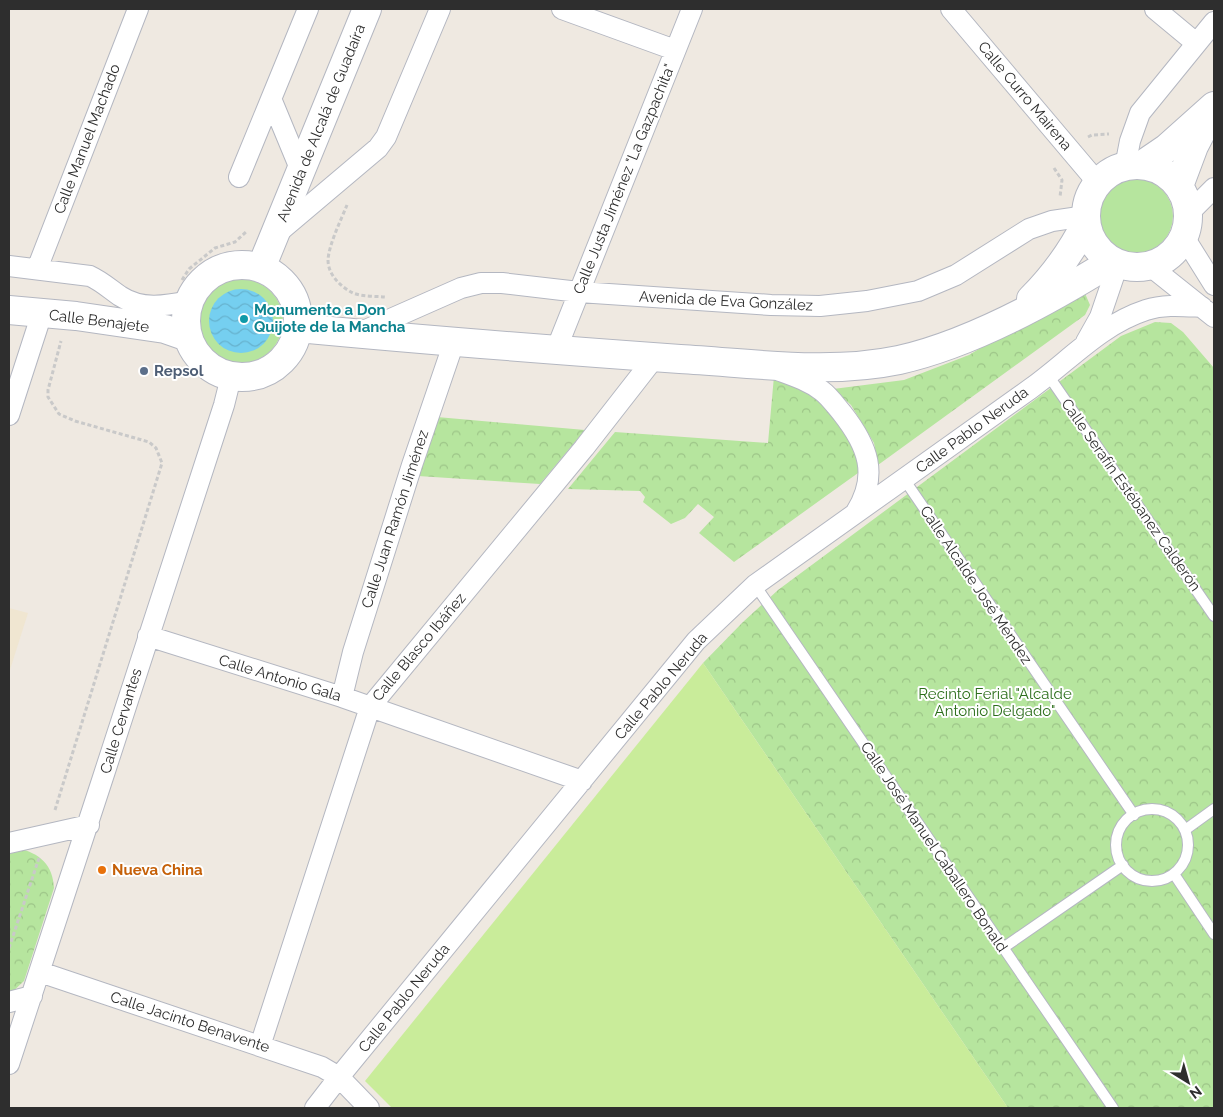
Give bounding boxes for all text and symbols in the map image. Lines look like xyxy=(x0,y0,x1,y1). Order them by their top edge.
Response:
street label: Avenida de Alcalá de Guadaíra xyxy=(273,21,369,225)
street label: Calle Curro Mairena xyxy=(974,38,1076,154)
street label: Calle Manuel Machado xyxy=(50,61,124,216)
street label: Calle Justa Jiménez "La Gazpachita" xyxy=(569,61,679,297)
street label: Avenida de Eva González xyxy=(639,287,813,315)
place label: Monumento a Don Quijote de la Mancha xyxy=(254,301,406,336)
street label: Calle Benajete xyxy=(48,306,150,336)
marker: Monumento a Don Quijote de la Mancha xyxy=(238,313,250,325)
place label: Repsol xyxy=(154,362,204,380)
marker: Repsol xyxy=(138,365,150,377)
street label: Calle Pablo Neruda xyxy=(912,383,1032,477)
street label: Calle Serafín Estébanez Calderón xyxy=(1057,395,1205,595)
street label: Calle Juan Ramón Jiménez xyxy=(358,428,432,610)
street label: Calle Alcalde José Méndez xyxy=(916,502,1036,668)
street label: Calle Blasco Ibáñez xyxy=(369,589,469,705)
street label: Calle Pablo Neruda xyxy=(611,629,711,743)
street label: Calle Antonio Gala xyxy=(216,651,344,705)
street label: Calle Cervantes xyxy=(96,666,146,776)
park label: Recinto Ferial "Alcalde Antonio Delgado" xyxy=(918,685,1072,720)
street label: Calle José Manuel Caballero Bonald xyxy=(857,738,1011,956)
place label: Nueva China xyxy=(112,861,203,879)
marker: Nueva China xyxy=(96,864,108,876)
street label: Calle Pablo Neruda xyxy=(355,940,453,1056)
street label: Calle Jacinto Benavente xyxy=(108,988,272,1056)
north arrow xyxy=(1163,1057,1213,1107)
text: N xyxy=(1187,1083,1205,1102)

